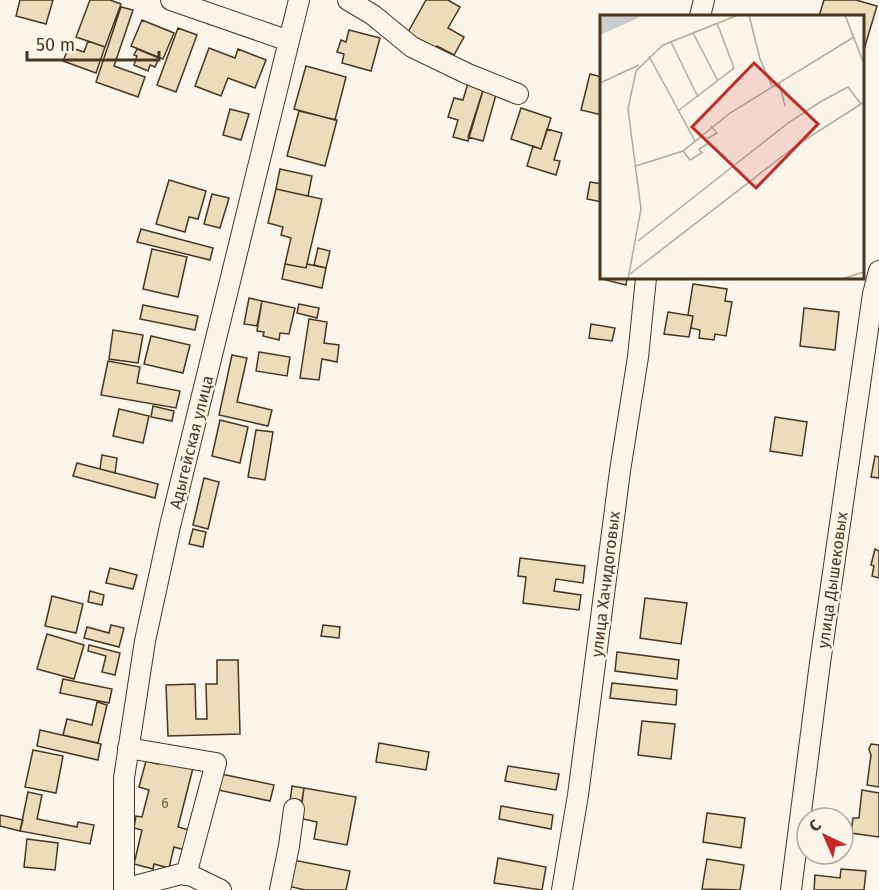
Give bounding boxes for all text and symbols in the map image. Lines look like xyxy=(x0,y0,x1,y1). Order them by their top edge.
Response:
inset map xyxy=(600,15,864,279)
scale bar xyxy=(27,24,159,62)
text: 50 m xyxy=(36,34,75,56)
street label: Адыгейская улица xyxy=(166,374,217,511)
street label: улица Хачидоговых xyxy=(587,510,624,658)
street label: улица Дышековых xyxy=(813,510,852,650)
house number: 6 xyxy=(161,795,169,812)
north arrow xyxy=(795,806,855,866)
text: С xyxy=(805,815,825,836)

